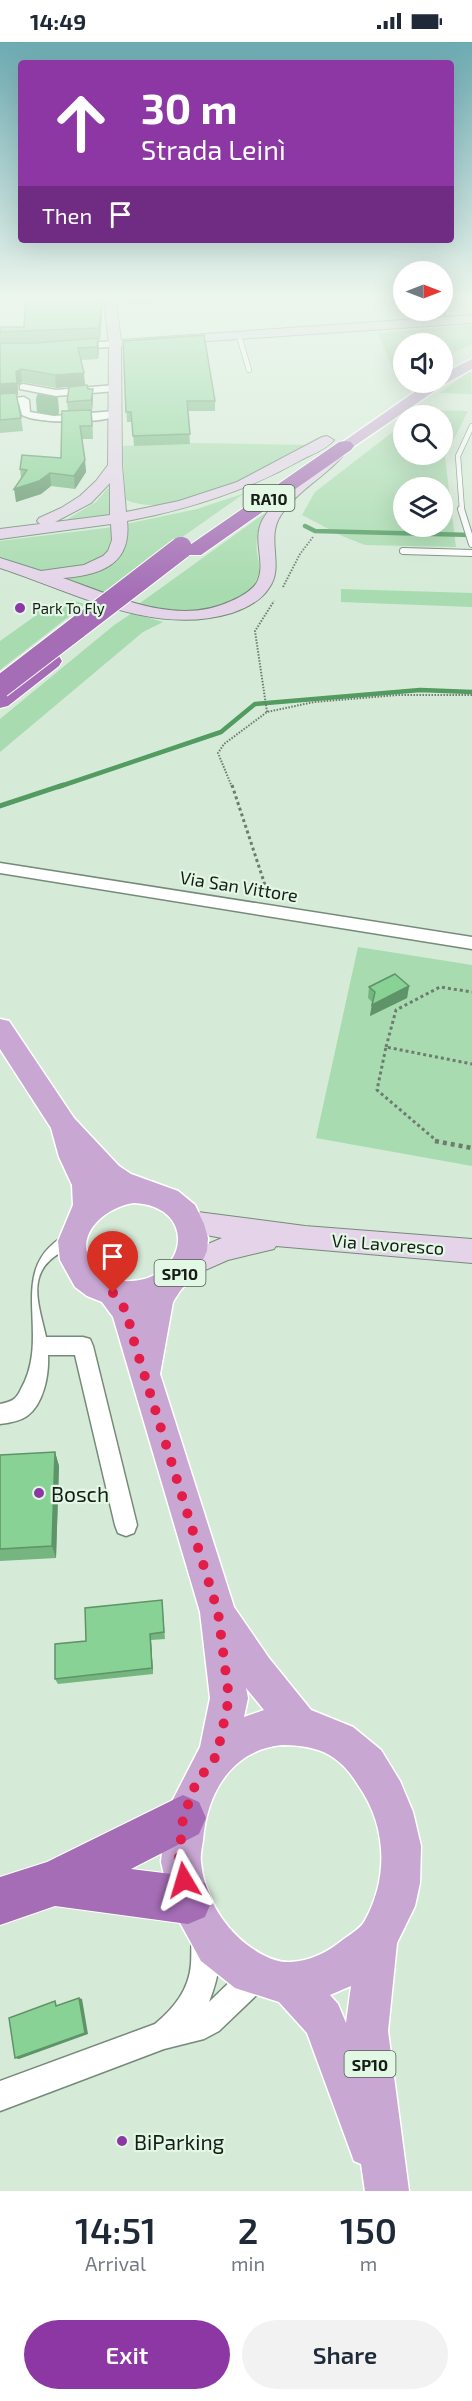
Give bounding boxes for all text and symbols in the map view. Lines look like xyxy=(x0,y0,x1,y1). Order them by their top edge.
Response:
text: 14:49 xyxy=(30,8,86,34)
text: 30 m xyxy=(141,82,237,132)
icon: ahead xyxy=(42,84,120,162)
text: Strada Leinì xyxy=(141,133,286,165)
icon: arrive xyxy=(104,198,137,231)
text: Then xyxy=(42,202,92,228)
north arrow xyxy=(393,261,453,321)
map controls xyxy=(393,261,453,537)
button: sound xyxy=(393,333,453,393)
button: search xyxy=(393,405,453,465)
button: layers xyxy=(393,477,453,537)
road number: RA10 xyxy=(244,485,294,511)
place label: Park To Fly xyxy=(32,599,105,617)
marker: Park To Fly xyxy=(13,601,27,615)
street label: Via San Vittore xyxy=(178,866,300,906)
street label: Via Lavoresco xyxy=(331,1229,445,1259)
pin xyxy=(87,1231,138,1293)
icon: arrive xyxy=(96,1240,129,1273)
road number: SP10 xyxy=(154,1260,206,1286)
place label: Bosch xyxy=(51,1481,109,1506)
marker: Bosch xyxy=(32,1486,46,1500)
position arrow xyxy=(152,1848,216,1912)
road number: SP10 xyxy=(344,2051,395,2077)
place label: BiParking xyxy=(134,2129,225,2154)
marker: BiParking xyxy=(115,2134,129,2148)
text: 14:51 xyxy=(75,2208,156,2251)
text: 2 xyxy=(238,2208,258,2251)
text: 150 xyxy=(340,2208,397,2251)
text: Arrival xyxy=(85,2251,146,2275)
text: min xyxy=(231,2251,265,2275)
text: m xyxy=(360,2251,377,2275)
button: Exit xyxy=(24,2320,230,2389)
button: Share xyxy=(242,2320,448,2389)

